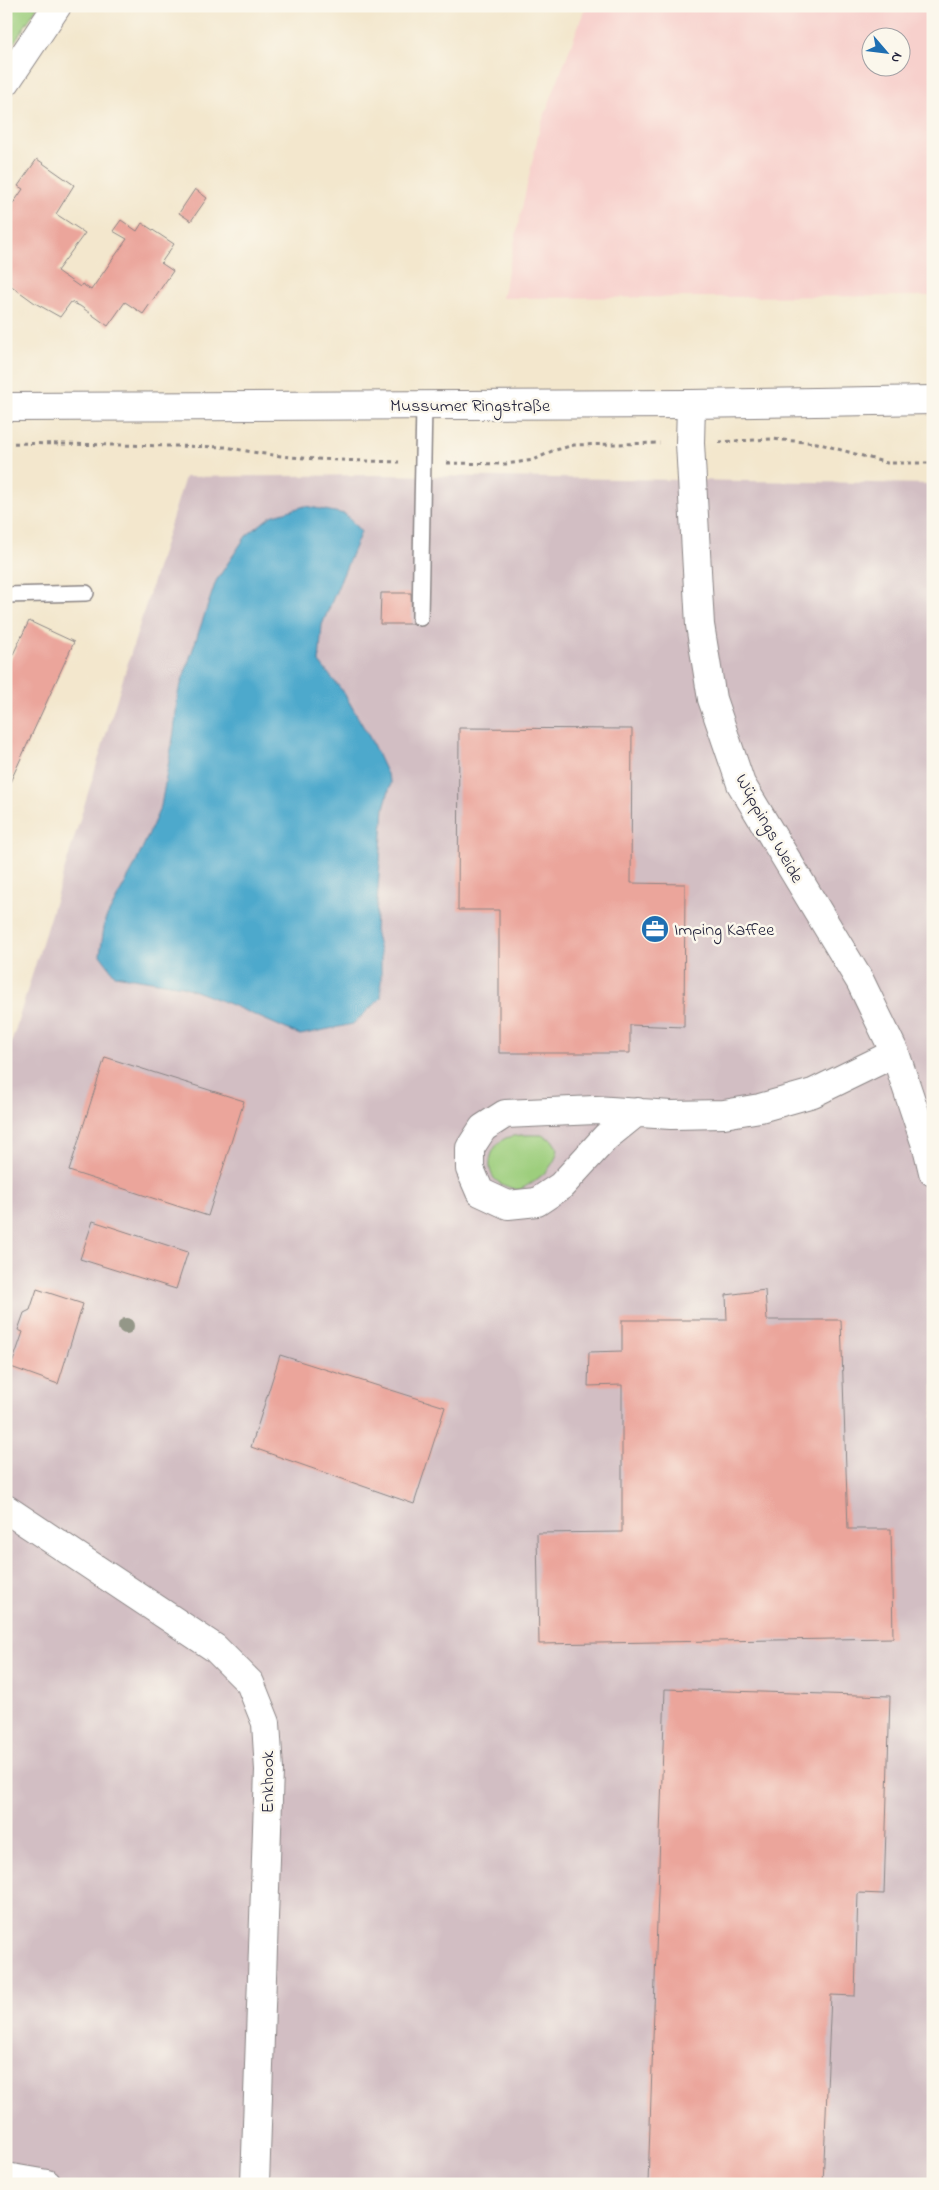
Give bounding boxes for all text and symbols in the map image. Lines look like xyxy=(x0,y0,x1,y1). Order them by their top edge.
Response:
north arrow xyxy=(862,28,912,78)
text: N xyxy=(885,48,908,67)
street label: Mussumer Ringstraße xyxy=(390,394,551,421)
street label: Wüppings Weide xyxy=(727,770,809,890)
office icon: Imping Kaffee xyxy=(640,914,670,944)
place label: Imping Kaffee xyxy=(674,918,775,945)
street label: Enkhook xyxy=(256,1751,282,1813)

